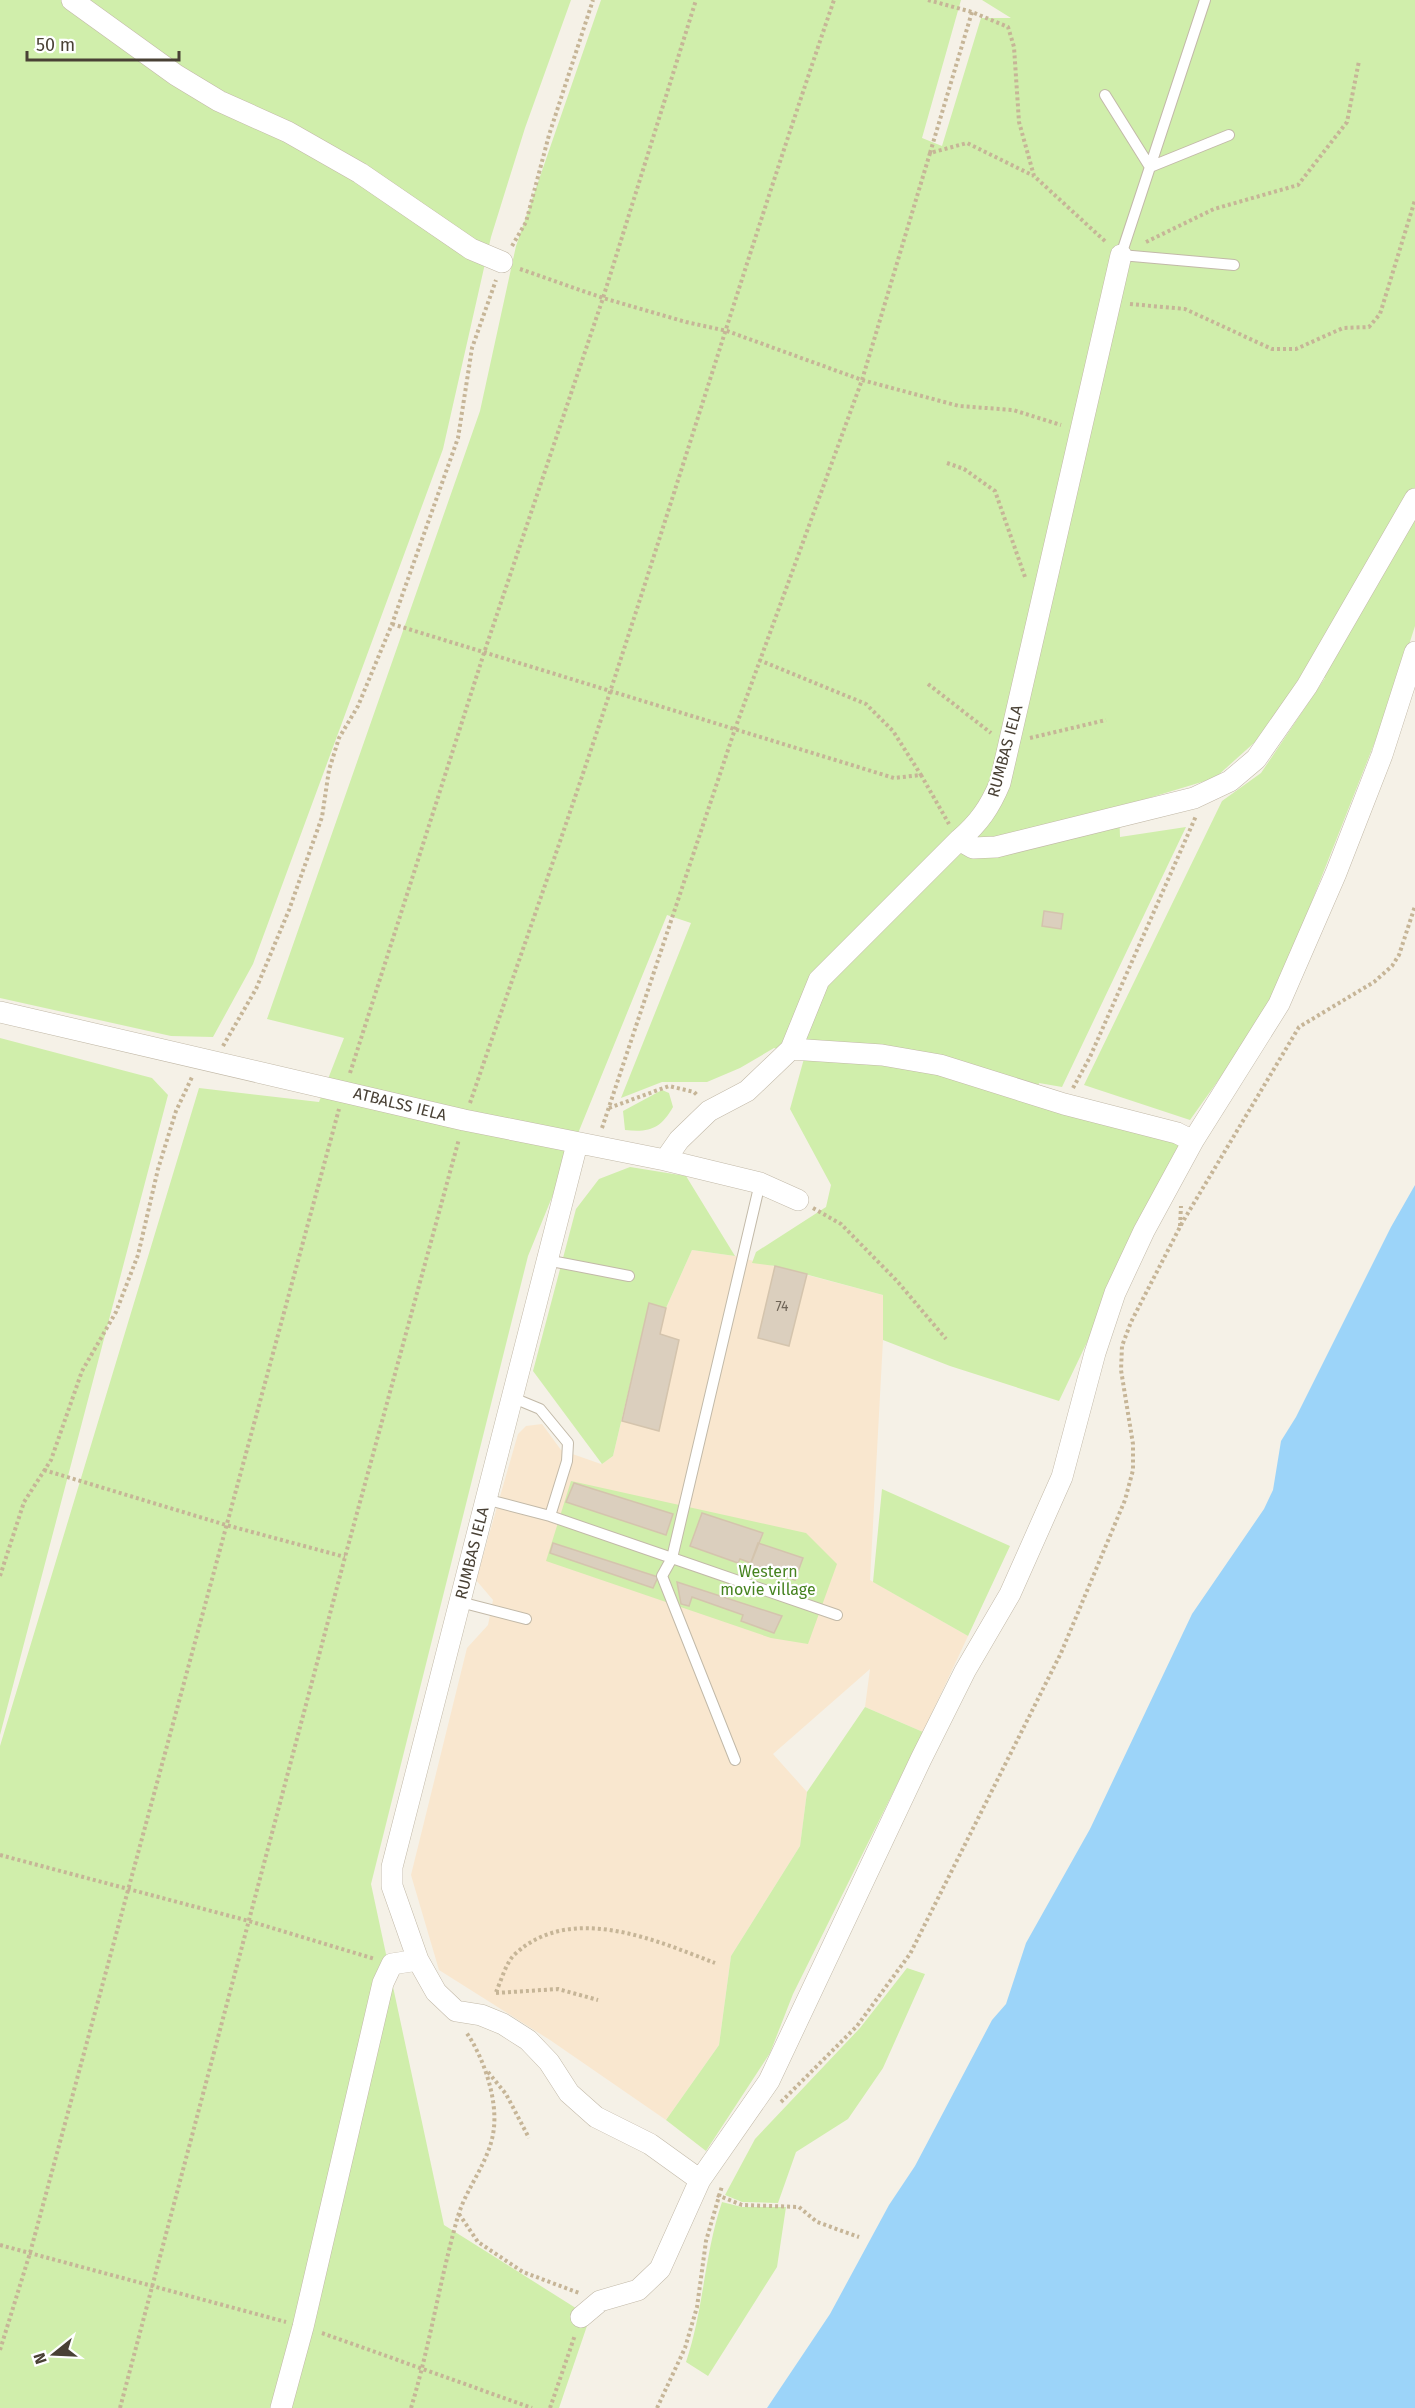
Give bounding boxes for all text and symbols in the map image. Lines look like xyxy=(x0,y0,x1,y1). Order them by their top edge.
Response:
scale bar xyxy=(27,24,178,62)
text: 50 m xyxy=(36,34,75,56)
street label: RUMBAS IELA xyxy=(984,702,1027,799)
street label: ATBALSS IELA xyxy=(352,1083,449,1125)
house number: 74 xyxy=(775,1298,789,1315)
street label: RUMBAS IELA xyxy=(451,1504,493,1601)
park label: Western movie village xyxy=(720,1562,816,1599)
north arrow xyxy=(24,2324,84,2384)
text: N xyxy=(30,2351,51,2366)

